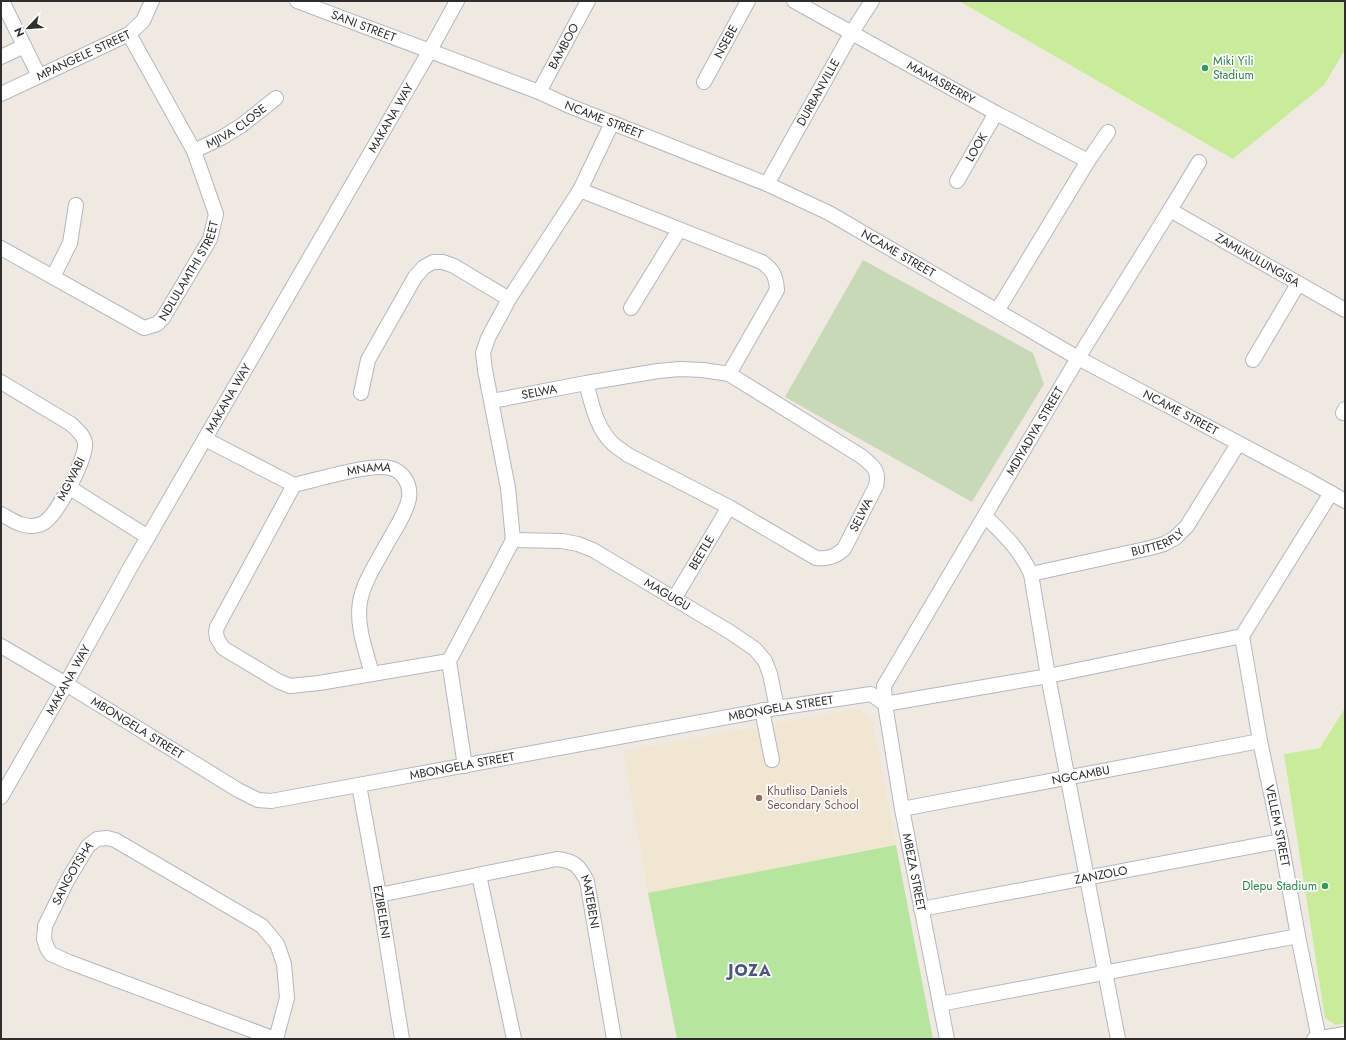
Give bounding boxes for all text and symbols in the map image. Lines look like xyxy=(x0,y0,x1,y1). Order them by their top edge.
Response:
street label: SANI STREET xyxy=(328,6,399,47)
north arrow xyxy=(8,8,48,48)
street label: BAMBOO xyxy=(544,20,583,72)
street label: NSEBE xyxy=(710,22,742,62)
text: N xyxy=(10,25,28,40)
street label: MPANGELE STREET xyxy=(33,25,134,85)
place label: Miki Yili Stadium xyxy=(1213,52,1254,84)
street label: DURBANVILLE xyxy=(792,55,844,129)
street label: MAMASBERRY xyxy=(904,56,978,109)
marker: Miki Yili Stadium xyxy=(1200,63,1210,73)
street label: MAKANA WAY xyxy=(364,80,418,156)
street label: NCAME STREET xyxy=(562,96,646,143)
street label: MJIVA CLOSE xyxy=(203,100,270,153)
street label: LOOK xyxy=(961,129,992,165)
street label: NDLULAMTHI STREET xyxy=(154,219,223,324)
street label: NCAME STREET xyxy=(858,225,939,282)
street label: ZAMUKULUNGISA xyxy=(1212,229,1303,292)
street label: MAKANA WAY xyxy=(201,360,256,436)
street label: SELWA xyxy=(520,380,559,404)
street label: MDIYADIYA STREET xyxy=(1002,383,1068,479)
street label: NCAME STREET xyxy=(1140,385,1222,440)
street label: MGWABI xyxy=(52,454,90,504)
street label: MNAMA xyxy=(345,458,392,481)
street label: SELWA xyxy=(845,495,877,535)
street label: BUTTERFLY xyxy=(1129,524,1189,561)
street label: BEETLE xyxy=(684,532,719,573)
street label: MAGUGU xyxy=(641,574,694,615)
street label: MAKANA WAY xyxy=(41,641,95,718)
street label: MBONGELA STREET xyxy=(727,691,835,726)
street label: MBONGELA STREET xyxy=(87,692,188,764)
street label: MBONGELA STREET xyxy=(408,747,516,784)
street label: NGCAMBU xyxy=(1050,761,1111,789)
place label: Khutliso Daniels Secondary School xyxy=(767,782,859,814)
street label: VELLEM STREET xyxy=(1260,783,1294,868)
marker: Khutliso Daniels Secondary School xyxy=(754,793,764,803)
street label: MBEZA STREET xyxy=(898,832,930,913)
street label: SANGOTSHA xyxy=(48,836,97,908)
street label: ZANZOLO xyxy=(1073,861,1129,889)
street label: MATEBENI xyxy=(576,871,604,930)
place label: Dlepu Stadium xyxy=(1242,877,1317,895)
marker: Dlepu Stadium xyxy=(1320,881,1330,891)
street label: EZIBELENI xyxy=(368,884,395,940)
district label: JOZA xyxy=(725,959,772,982)

